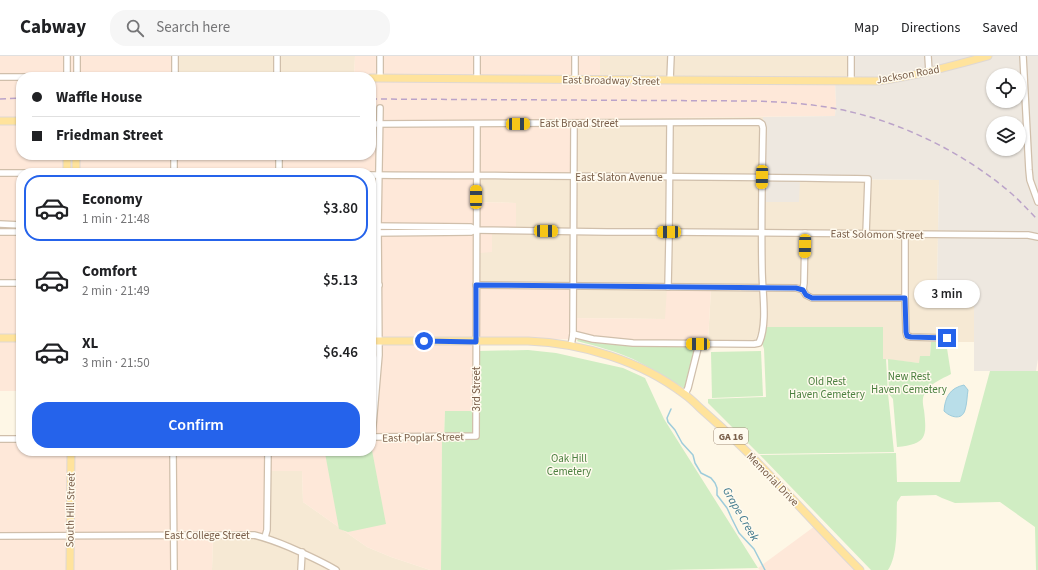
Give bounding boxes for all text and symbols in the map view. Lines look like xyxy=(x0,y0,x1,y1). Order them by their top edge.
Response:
search box xyxy=(110,10,390,46)
text: Cabway xyxy=(20,14,86,41)
icon: search xyxy=(124,17,146,39)
text: Search here xyxy=(156,17,230,38)
text: Map xyxy=(854,18,879,38)
text: Directions xyxy=(901,18,960,38)
text: Saved xyxy=(982,18,1018,38)
street label: Jackson Road xyxy=(875,62,941,87)
map controls xyxy=(986,68,1026,156)
button: locate xyxy=(986,68,1026,108)
street label: East Broadway Street xyxy=(562,72,660,89)
text: Waffle House xyxy=(56,87,142,108)
street label: East Broad Street xyxy=(539,116,619,131)
button: layers xyxy=(986,116,1026,156)
car xyxy=(506,118,530,130)
text: Friedman Street xyxy=(56,125,163,146)
car xyxy=(756,165,768,189)
street label: East Slaton Avenue xyxy=(575,170,663,185)
car xyxy=(470,185,482,209)
text: Economy xyxy=(82,189,143,210)
icon: car xyxy=(34,190,70,226)
text: $3.80 xyxy=(323,198,358,219)
text: 1 min · 21:48 xyxy=(82,210,150,228)
car xyxy=(534,225,558,237)
car xyxy=(657,226,681,238)
street label: East Solomon Street xyxy=(830,226,924,243)
car xyxy=(799,234,811,258)
text: Comfort xyxy=(82,261,137,282)
icon: car xyxy=(34,262,70,298)
text: $5.13 xyxy=(323,270,358,291)
callout: 3 min xyxy=(914,280,980,308)
text: 2 min · 21:49 xyxy=(82,282,150,300)
text: 3 min xyxy=(932,285,962,303)
route end xyxy=(938,329,956,347)
route start xyxy=(415,332,433,350)
text: XL xyxy=(82,333,98,354)
icon: car xyxy=(34,334,70,370)
car xyxy=(686,338,710,350)
text: $6.46 xyxy=(323,342,358,363)
text: 3 min · 21:50 xyxy=(82,354,150,372)
street label: 3rd Street xyxy=(469,366,484,412)
park label: New Rest Haven Cemetery xyxy=(871,369,947,397)
park label: Old Rest Haven Cemetery xyxy=(789,374,865,402)
button: Confirm xyxy=(32,402,360,448)
road number: GA 16 xyxy=(714,428,748,444)
street label: East Poplar Street xyxy=(382,429,464,446)
street label: Memorial Drive xyxy=(743,449,803,510)
park label: Oak Hill Cemetery xyxy=(547,451,591,479)
street label: South Hill Street xyxy=(62,472,79,548)
water label: Grape Creek xyxy=(718,484,763,545)
street label: East College Street xyxy=(164,528,250,543)

